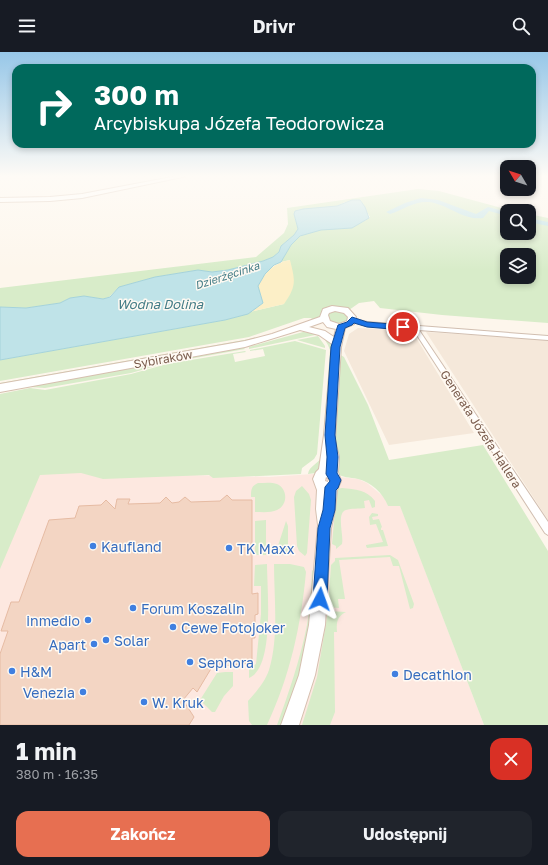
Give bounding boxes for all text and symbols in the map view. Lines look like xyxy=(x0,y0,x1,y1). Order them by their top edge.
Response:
icon: menu xyxy=(16,15,38,37)
text: Drivr xyxy=(253,15,295,37)
icon: search xyxy=(510,15,532,37)
text: 300 m xyxy=(94,78,179,111)
icon: right xyxy=(28,80,80,132)
text: Arcybiskupa Józefa Teodorowicza xyxy=(94,112,384,134)
north arrow xyxy=(500,160,536,196)
map controls xyxy=(500,160,536,284)
button: search xyxy=(500,204,536,240)
button: layers xyxy=(500,248,536,284)
water label: Dzierżęcinka xyxy=(193,258,262,292)
water label: Wodna Dolina xyxy=(117,296,204,312)
pin xyxy=(386,310,420,344)
icon: arrive xyxy=(392,316,414,338)
street label: Sybiraków xyxy=(132,346,194,372)
street label: Generała Józefa Hallera xyxy=(437,367,525,491)
place label: Kaufland xyxy=(101,538,162,555)
place label: TK Maxx xyxy=(237,540,295,557)
marker: Kaufland xyxy=(88,541,98,551)
marker: TK Maxx xyxy=(224,543,234,553)
position arrow xyxy=(299,578,341,620)
place label: Forum Koszalin xyxy=(141,600,245,617)
marker: Forum Koszalin xyxy=(128,603,138,613)
place label: inmedio xyxy=(26,612,80,629)
marker: inmedio xyxy=(83,615,93,625)
place label: Cewe Fotojoker xyxy=(181,619,286,636)
marker: Cewe Fotojoker xyxy=(168,622,178,632)
place label: Solar xyxy=(114,632,150,649)
marker: Solar xyxy=(101,635,111,645)
place label: Apart xyxy=(49,636,86,653)
marker: Apart xyxy=(89,639,99,649)
place label: Sephora xyxy=(198,654,254,671)
marker: Sephora xyxy=(185,657,195,667)
place label: H&M xyxy=(20,663,52,680)
marker: H&M xyxy=(7,666,17,676)
place label: Decathlon xyxy=(403,666,472,683)
marker: Decathlon xyxy=(390,669,400,679)
place label: Venezia xyxy=(23,684,75,701)
marker: Venezia xyxy=(78,687,88,697)
place label: W. Kruk xyxy=(152,694,204,711)
marker: W. Kruk xyxy=(139,697,149,707)
text: 1 min xyxy=(16,736,76,765)
button: close xyxy=(490,738,532,780)
text: 380 m · 16:35 xyxy=(16,766,98,782)
button: Zakończ xyxy=(16,811,270,857)
button: Udostępnij xyxy=(278,811,532,857)

